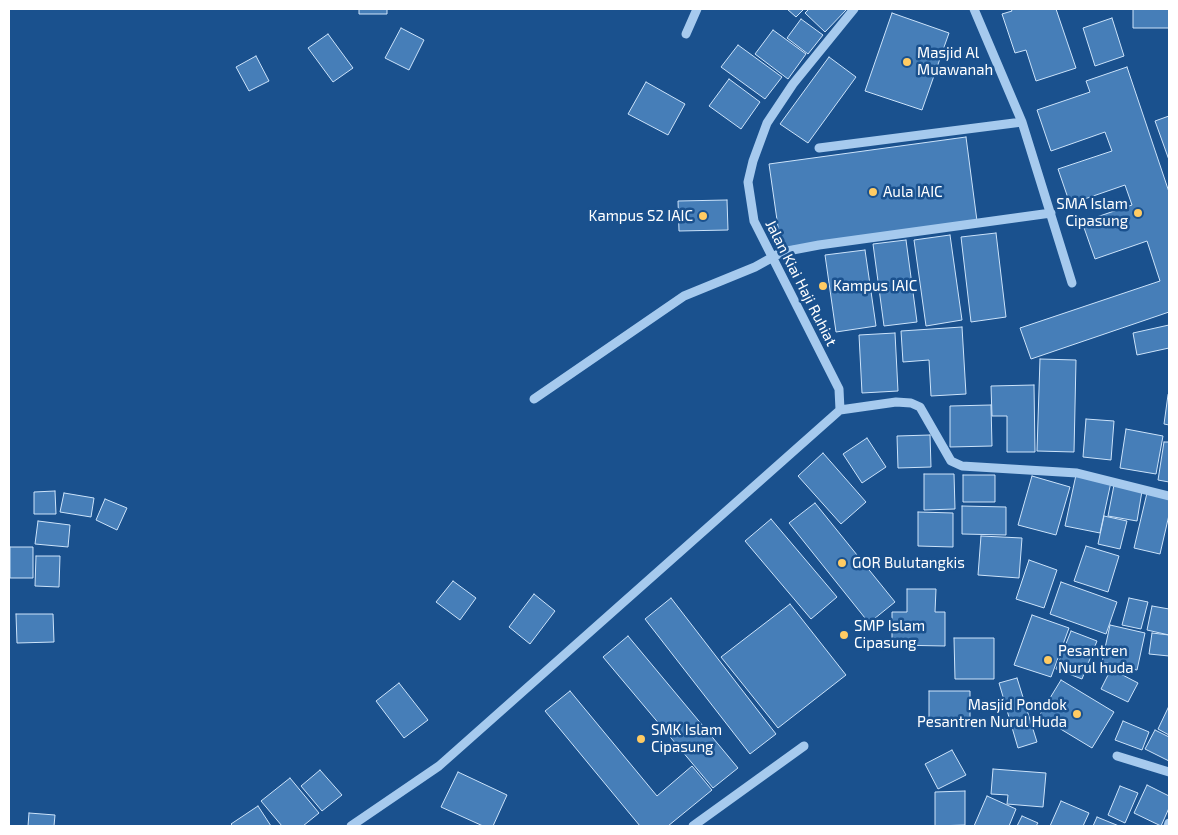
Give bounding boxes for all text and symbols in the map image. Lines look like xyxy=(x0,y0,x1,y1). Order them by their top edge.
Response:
place label: Masjid Al Muawanah xyxy=(917,44,993,79)
marker: Masjid Al Muawanah xyxy=(901,56,913,68)
place label: Aula IAIC xyxy=(883,183,943,201)
marker: Aula IAIC xyxy=(867,186,879,198)
place label: SMA Islam Cipasung xyxy=(1056,195,1128,230)
place label: Kampus S2 IAIC xyxy=(589,207,693,225)
marker: SMA Islam Cipasung xyxy=(1132,207,1144,219)
marker: Kampus S2 IAIC xyxy=(697,210,709,222)
street label: Jalan Kiai Haji Ruhiat xyxy=(761,217,841,349)
place label: Kampus IAIC xyxy=(833,277,917,295)
marker: Kampus IAIC xyxy=(817,280,829,292)
place label: GOR Bulutangkis xyxy=(852,554,965,572)
marker: GOR Bulutangkis xyxy=(836,557,848,569)
place label: SMP Islam Cipasung xyxy=(854,617,925,652)
marker: SMP Islam Cipasung xyxy=(838,629,850,641)
place label: Pesantren Nurul huda xyxy=(1058,642,1134,677)
marker: Pesantren Nurul huda xyxy=(1042,654,1054,666)
place label: Masjid Pondok Pesantren Nurul Huda xyxy=(917,696,1067,731)
marker: Masjid Pondok Pesantren Nurul Huda xyxy=(1071,708,1083,720)
place label: SMK Islam Cipasung xyxy=(651,721,722,756)
marker: SMK Islam Cipasung xyxy=(635,733,647,745)

